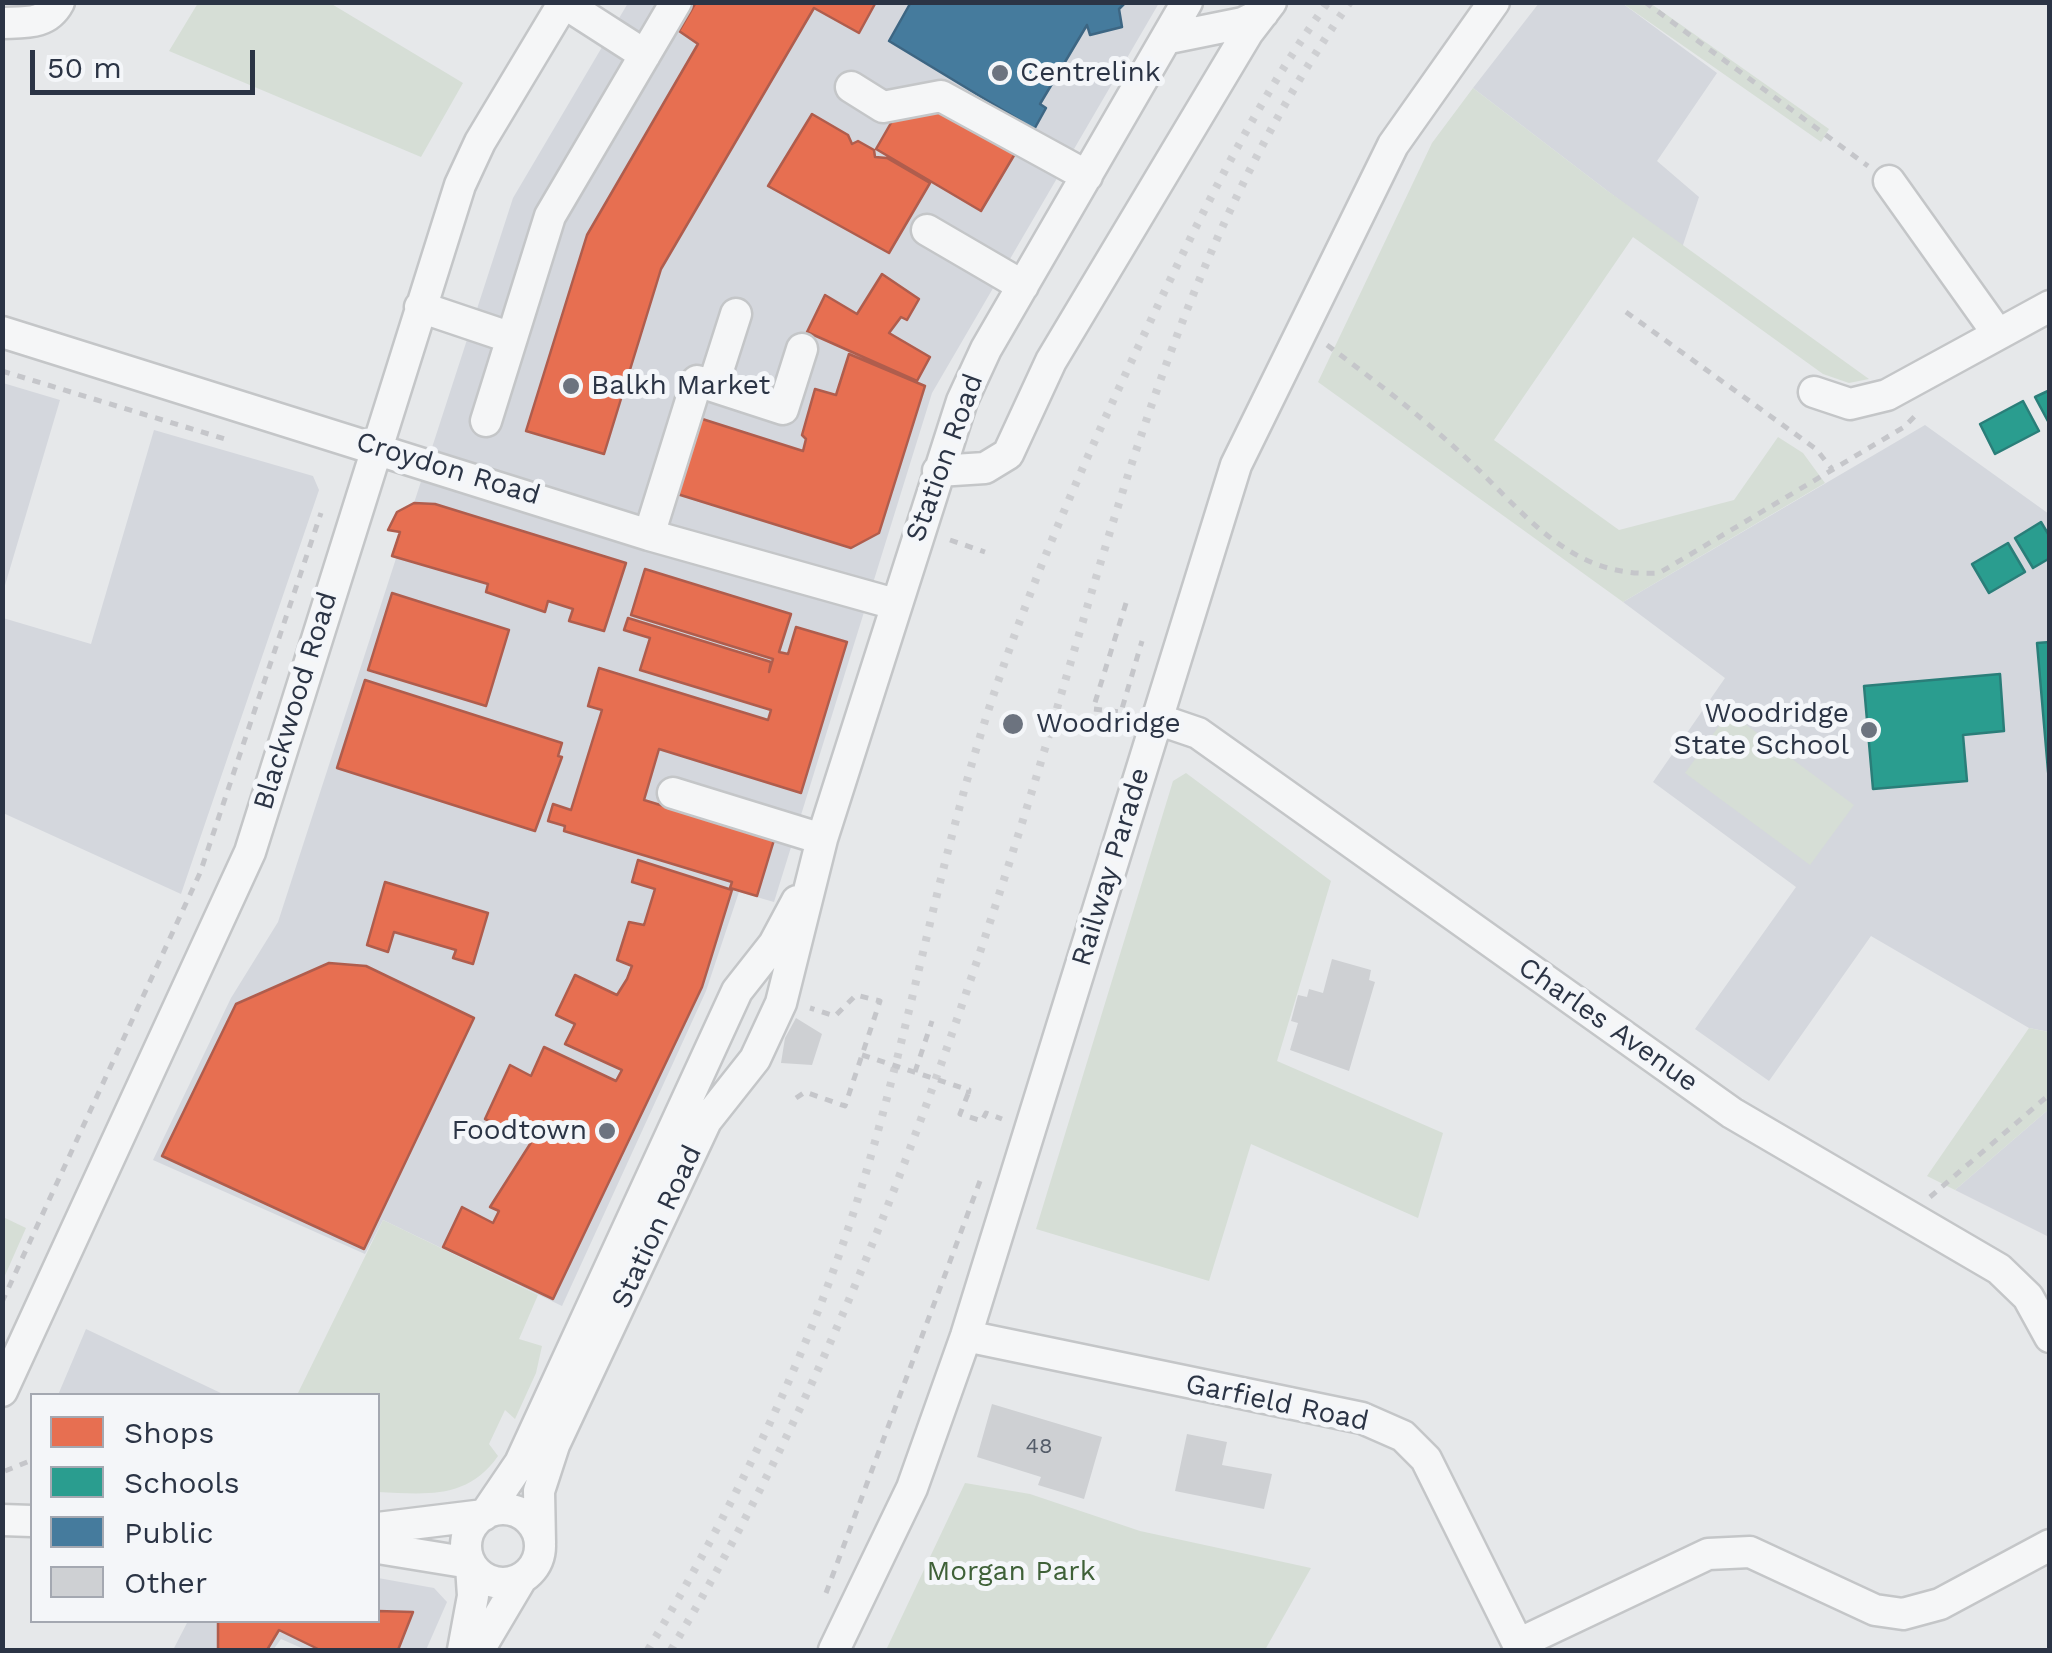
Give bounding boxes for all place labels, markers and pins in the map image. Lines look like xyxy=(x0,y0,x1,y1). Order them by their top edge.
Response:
place label: Centrelink xyxy=(1020,56,1161,90)
marker: Centrelink xyxy=(989,62,1011,84)
place label: Balkh Market xyxy=(591,369,770,403)
marker: Balkh Market xyxy=(560,375,582,397)
place label: Woodridge State School xyxy=(1673,697,1849,763)
place label: Woodridge xyxy=(1036,707,1181,741)
marker: Woodridge xyxy=(1000,711,1026,737)
marker: Woodridge State School xyxy=(1858,719,1880,741)
place label: Foodtown xyxy=(451,1114,587,1148)
marker: Foodtown xyxy=(596,1120,618,1142)

